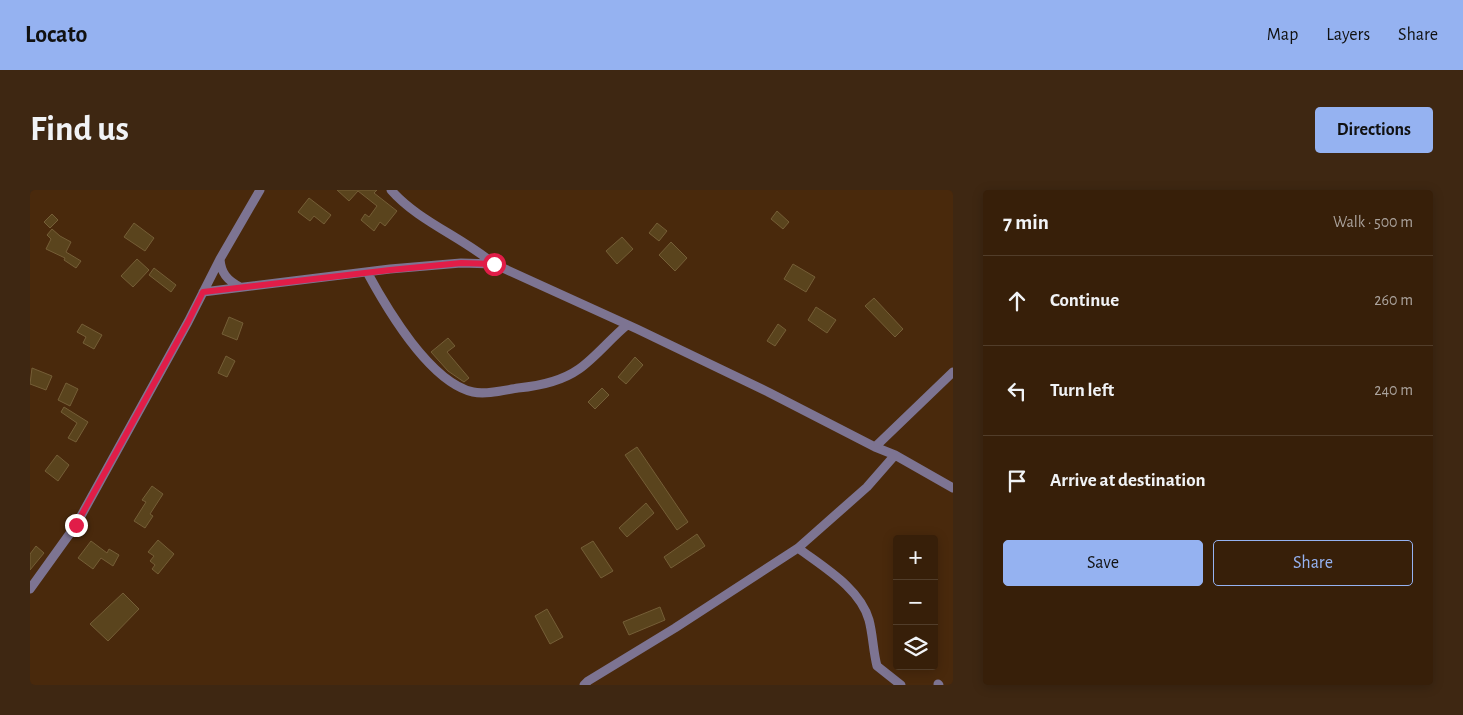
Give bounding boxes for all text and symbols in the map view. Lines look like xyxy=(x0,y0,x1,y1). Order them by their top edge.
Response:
text: Locato xyxy=(25,23,87,47)
text: Map xyxy=(1267,26,1298,44)
text: Layers xyxy=(1326,26,1370,44)
text: Share xyxy=(1398,26,1438,44)
button: Directions xyxy=(1315,107,1433,153)
text: Find us xyxy=(30,112,129,147)
text: 7 min xyxy=(1003,212,1049,233)
text: Walk · 500 m xyxy=(1333,214,1413,230)
route start xyxy=(483,253,506,276)
icon: ahead xyxy=(1003,287,1031,315)
text: Continue xyxy=(1050,291,1119,310)
text: 260 m xyxy=(1374,292,1413,308)
icon: left xyxy=(1003,377,1031,405)
text: Turn left xyxy=(1050,381,1114,400)
text: 240 m xyxy=(1374,382,1413,398)
icon: arrive xyxy=(1003,467,1031,495)
text: Arrive at destination xyxy=(1050,471,1206,490)
route end xyxy=(65,514,88,537)
map controls xyxy=(893,535,938,670)
button: + xyxy=(893,535,938,580)
button: Save xyxy=(1003,540,1203,586)
button: Share xyxy=(1213,540,1413,586)
button: − xyxy=(893,580,938,625)
button: layers xyxy=(893,625,938,670)

